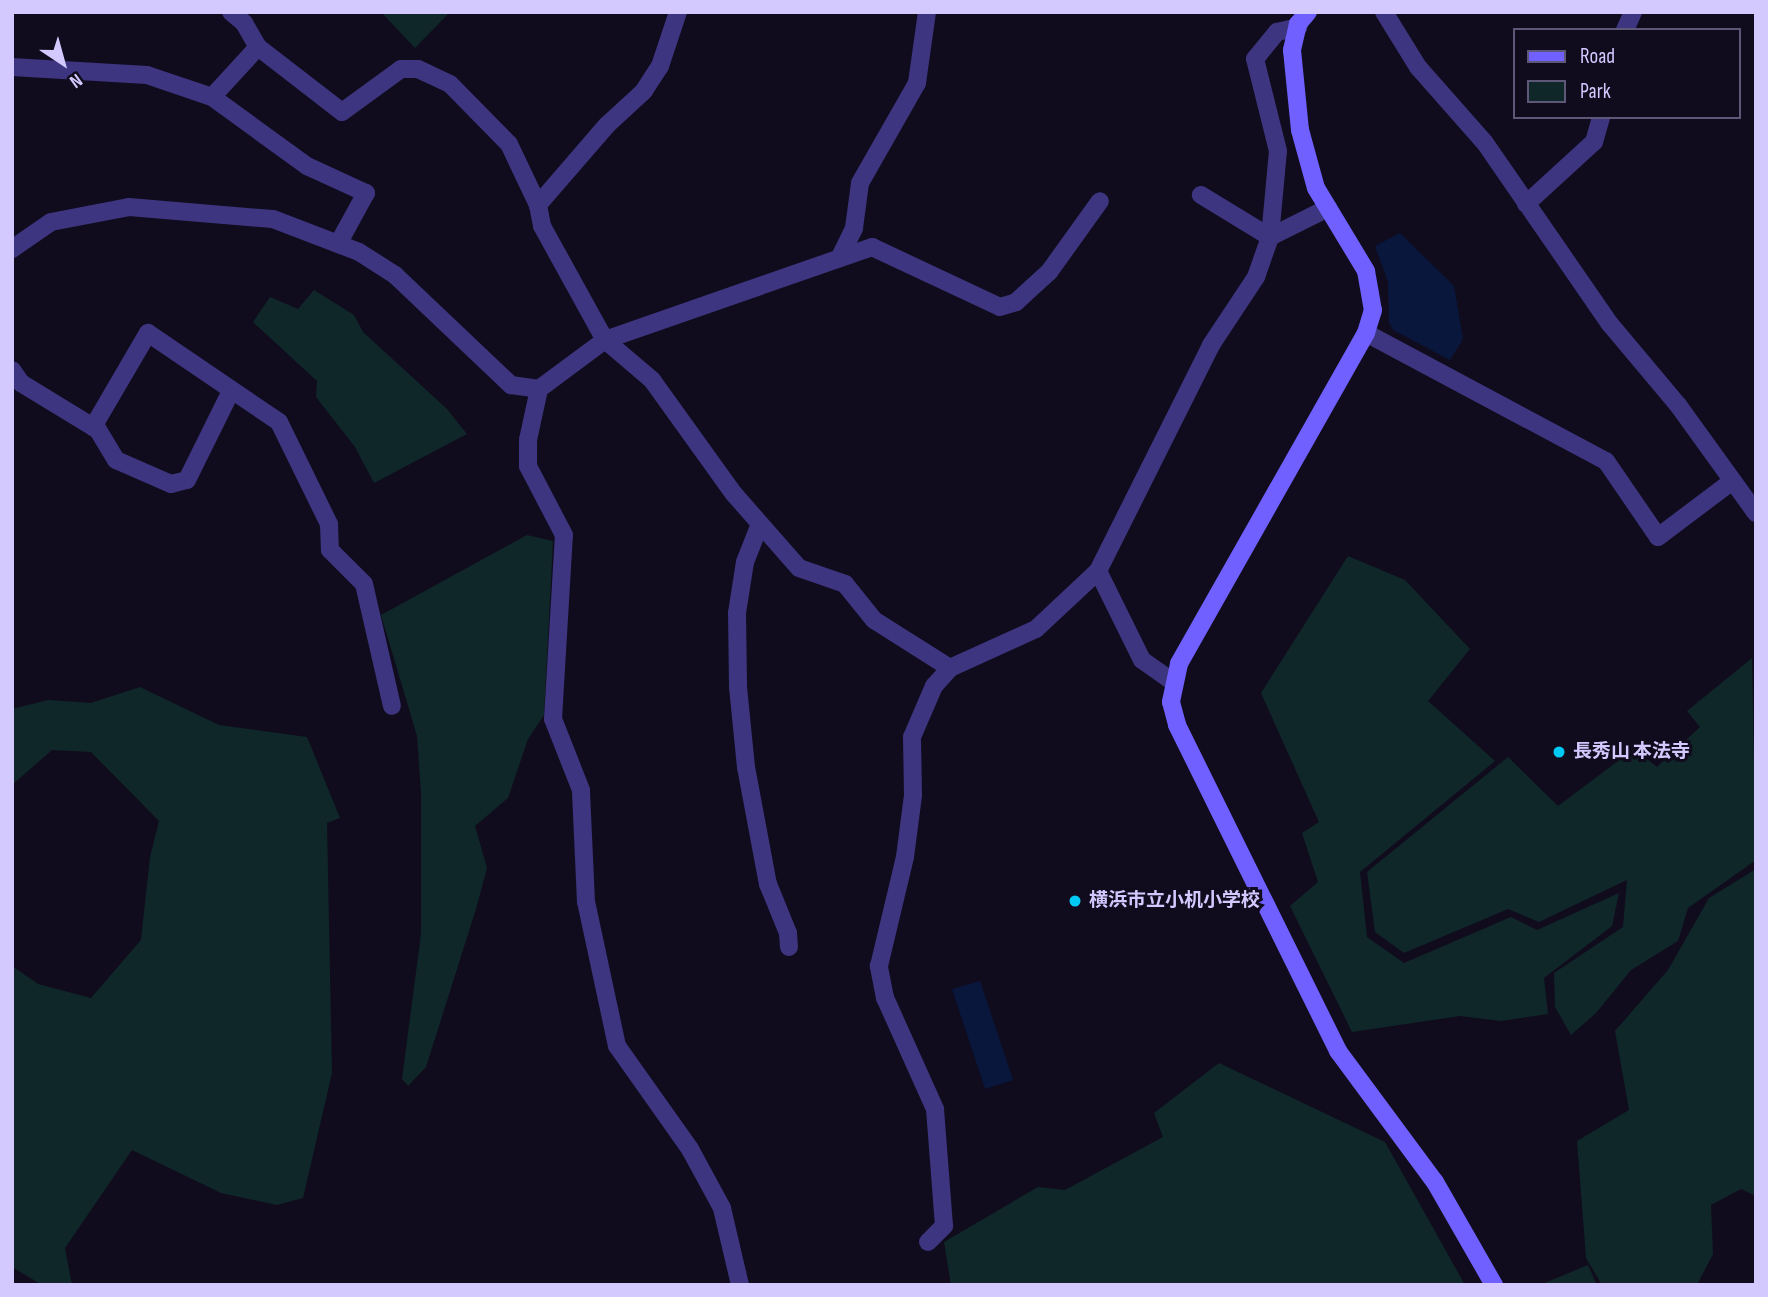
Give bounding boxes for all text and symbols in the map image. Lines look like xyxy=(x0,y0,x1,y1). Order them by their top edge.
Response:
north arrow xyxy=(28,28,98,98)
legend xyxy=(1512,28,1740,119)
text: Road xyxy=(1580,44,1615,69)
text: N xyxy=(65,68,87,93)
text: Park xyxy=(1580,79,1611,104)
place label: 長秀山 本法寺 xyxy=(1573,741,1690,763)
marker: 長秀山 本法寺 xyxy=(1551,744,1567,760)
place label: 横浜市立小机小学校 xyxy=(1089,890,1260,912)
marker: 横浜市立小机小学校 xyxy=(1067,893,1083,909)

